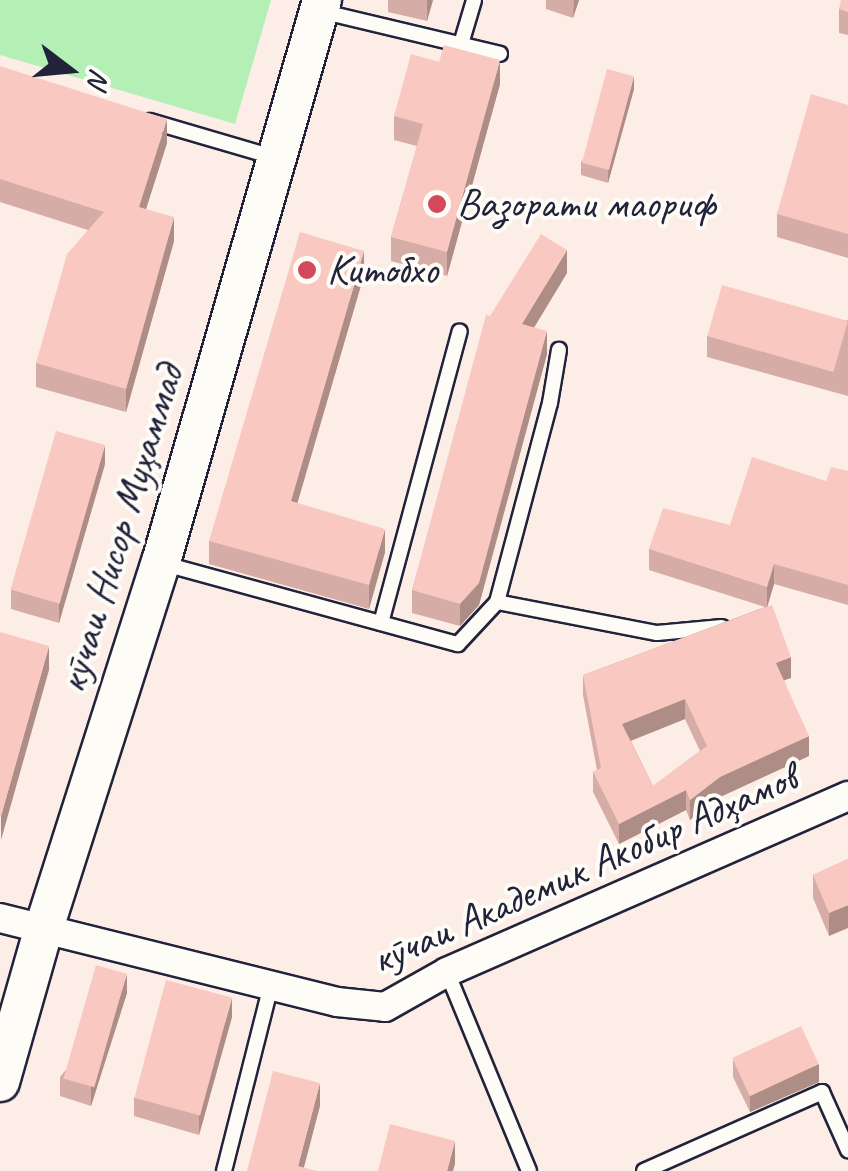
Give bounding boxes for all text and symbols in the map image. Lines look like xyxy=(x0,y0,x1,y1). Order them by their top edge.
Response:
north arrow xyxy=(20,20,120,120)
text: N xyxy=(80,65,119,92)
place label: Вазорати маориф xyxy=(457,179,716,229)
marker: Вазорати маориф xyxy=(426,193,448,215)
place label: Китобхо xyxy=(327,245,438,295)
marker: Китобхо xyxy=(296,259,318,281)
street label: кӯчаи Нисор Муҳаммад xyxy=(47,359,195,699)
street label: кӯчаи Академик Акобир Адҳамов xyxy=(364,752,804,986)

